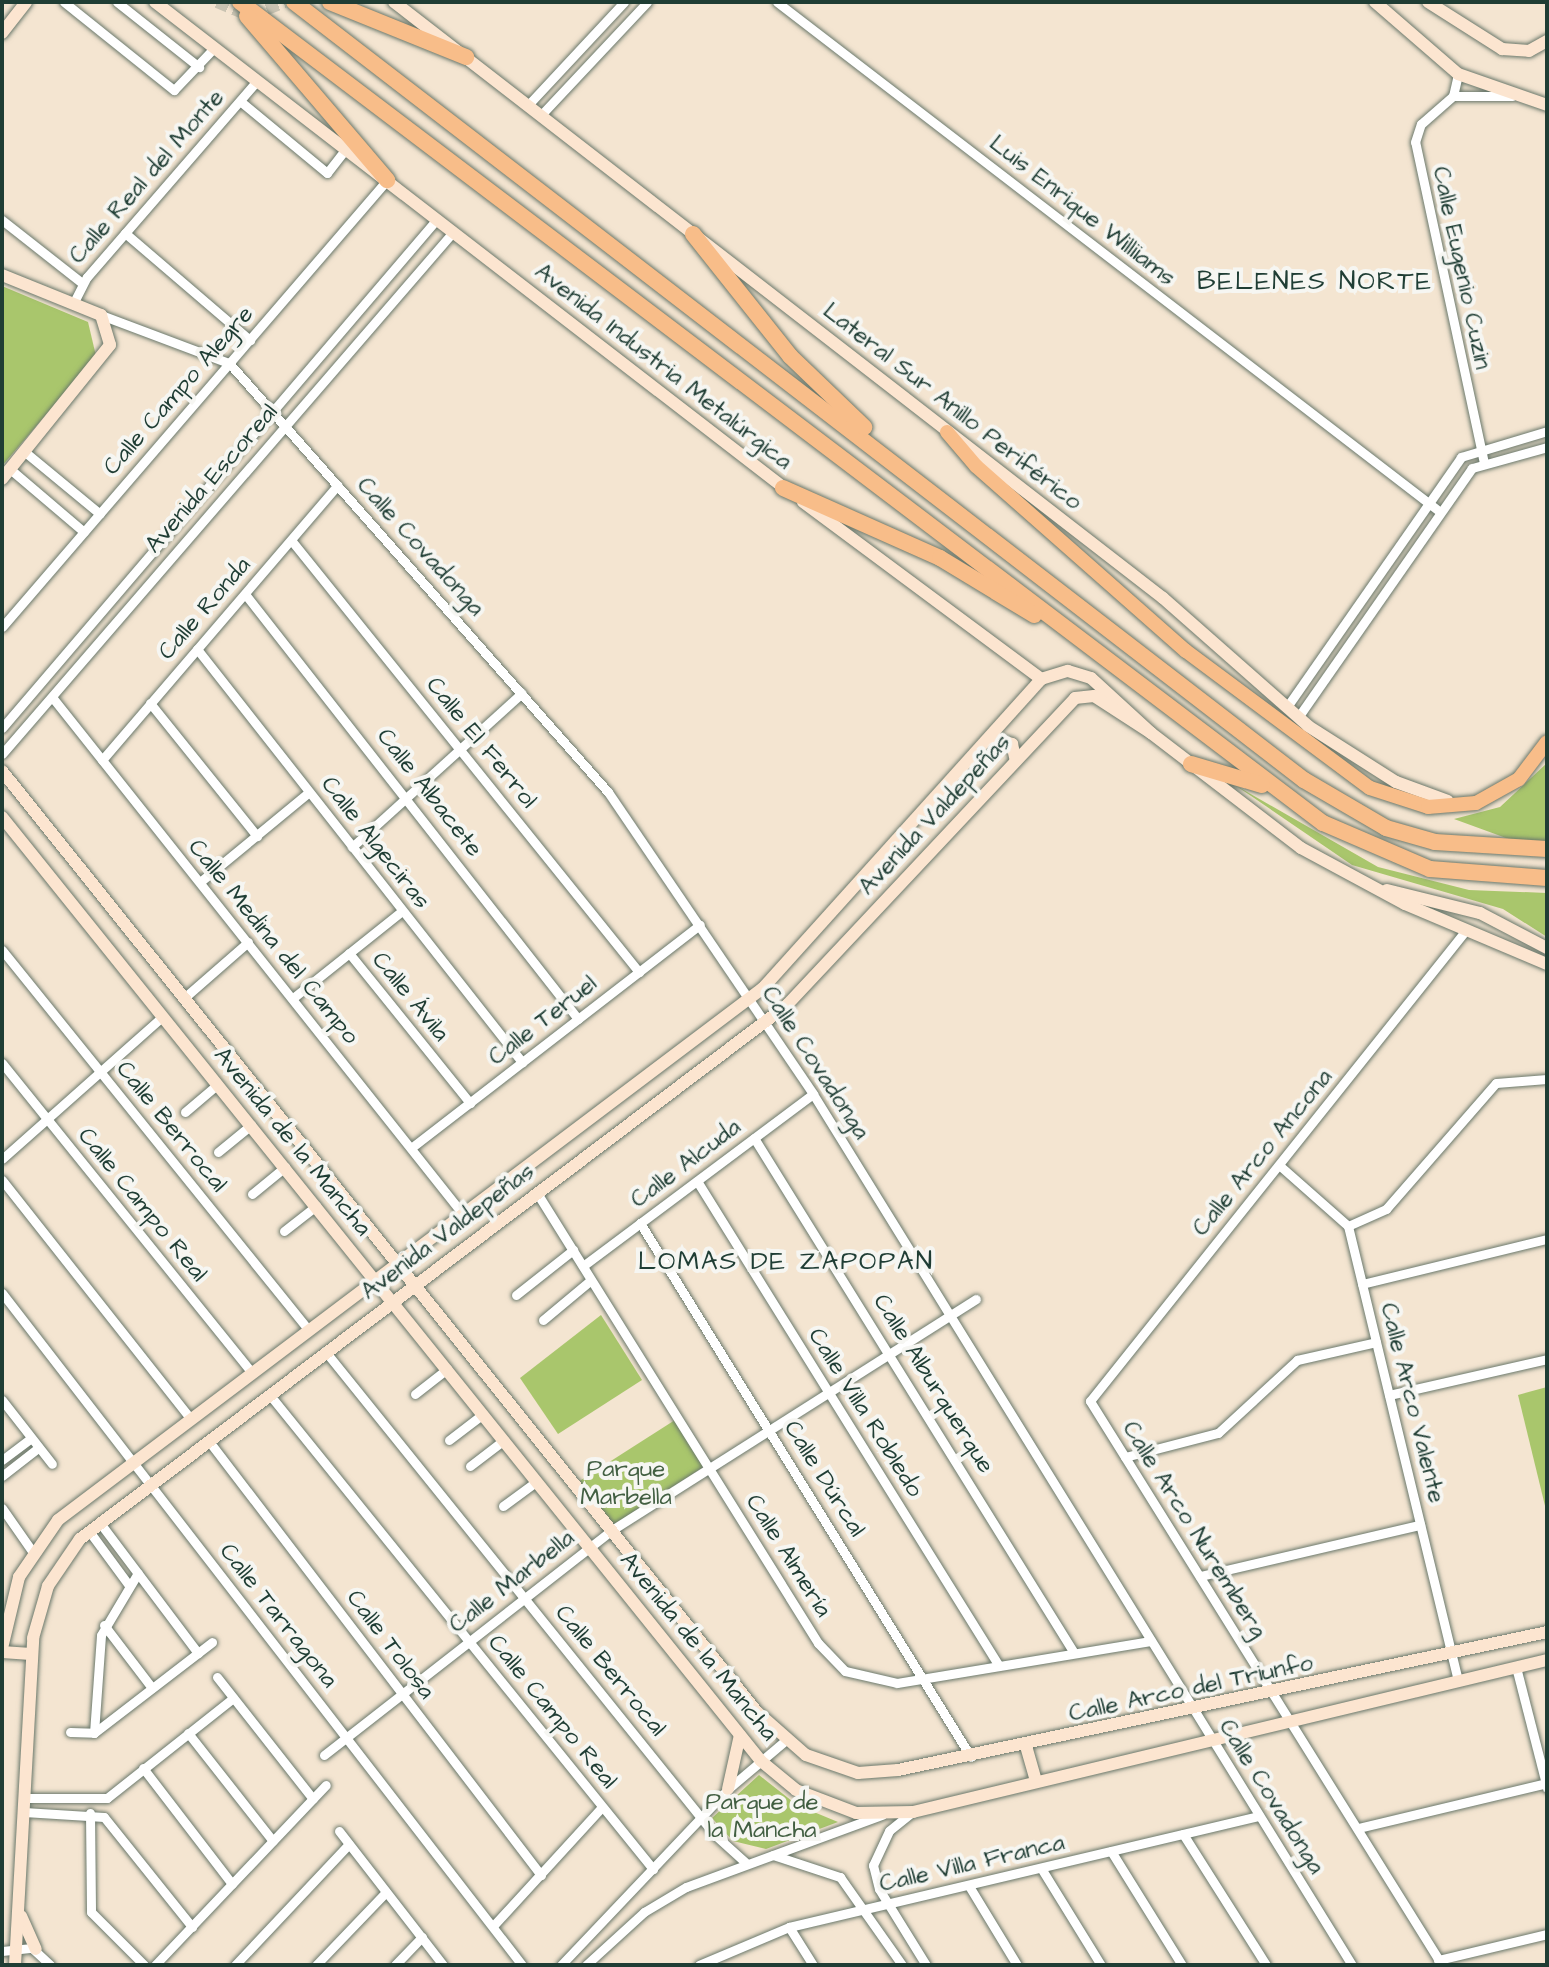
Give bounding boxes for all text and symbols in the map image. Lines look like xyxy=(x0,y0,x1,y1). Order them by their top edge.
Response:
street label: Calle Real del Monte xyxy=(63,84,231,270)
street label: Luis Enrique Williiams xyxy=(983,129,1181,293)
street label: Calle Eugenio Cuzin xyxy=(1425,164,1497,372)
street label: Avenida Industria Metalúrgica xyxy=(529,258,797,476)
district label: BELENES NORTE xyxy=(1197,266,1433,298)
street label: Lateral Sur Anillo Periférico xyxy=(817,297,1087,517)
street label: Calle Campo Alegre xyxy=(98,301,260,481)
street label: Avenida Escoreal xyxy=(140,399,284,559)
street label: Calle Covadonga xyxy=(350,472,490,622)
street label: Calle Ronda xyxy=(153,552,257,666)
street label: Calle El Ferrol xyxy=(419,672,543,814)
street label: Calle Albacete xyxy=(370,723,488,863)
street label: Avenida Valdepeñas xyxy=(853,729,1017,901)
street label: Calle Algeciras xyxy=(314,771,436,915)
street label: Calle Medina del Campo xyxy=(181,834,365,1050)
street label: Calle Ávila xyxy=(365,946,455,1048)
street label: Calle Teruel xyxy=(483,970,603,1072)
street label: Calle Covadonga xyxy=(755,981,875,1145)
street label: Avenida de la Mancha xyxy=(207,1042,377,1242)
street label: Calle Berrocal xyxy=(109,1056,233,1198)
street label: Calle Arco Ancona xyxy=(1187,1064,1339,1242)
street label: Calle Alcuda xyxy=(625,1113,747,1215)
street label: Calle Campo Real xyxy=(71,1122,213,1288)
street label: Avenida Valdepeñas xyxy=(356,1157,540,1307)
district label: LOMAS DE ZAPOPAN xyxy=(638,1246,934,1278)
street label: Calle Alburquerque xyxy=(866,1289,1000,1479)
street label: Calle Arco Valente xyxy=(1373,1300,1451,1506)
street label: Calle Villa Robledo xyxy=(801,1323,929,1503)
street label: Calle Dúrcal xyxy=(777,1416,871,1542)
street label: Calle Arco Nuremberg xyxy=(1115,1416,1273,1644)
park label: Parque Marbella xyxy=(580,1456,672,1512)
street label: Calle Almería xyxy=(739,1489,837,1623)
street label: Calle Marbella xyxy=(444,1524,580,1640)
street label: Calle Tarragona xyxy=(213,1538,343,1694)
street label: Avenida de la Mancha xyxy=(613,1547,783,1747)
street label: Calle Tolosa xyxy=(340,1585,440,1705)
street label: Calle Berrocal xyxy=(548,1600,672,1742)
street label: Calle Campo Real xyxy=(481,1629,623,1795)
street label: Calle Arco del Triunfo xyxy=(1066,1649,1316,1729)
street label: Calle Covadonga xyxy=(1212,1714,1330,1880)
park label: Parque de la Mancha xyxy=(705,1789,819,1845)
street label: Calle Villa Franca xyxy=(877,1829,1067,1899)

